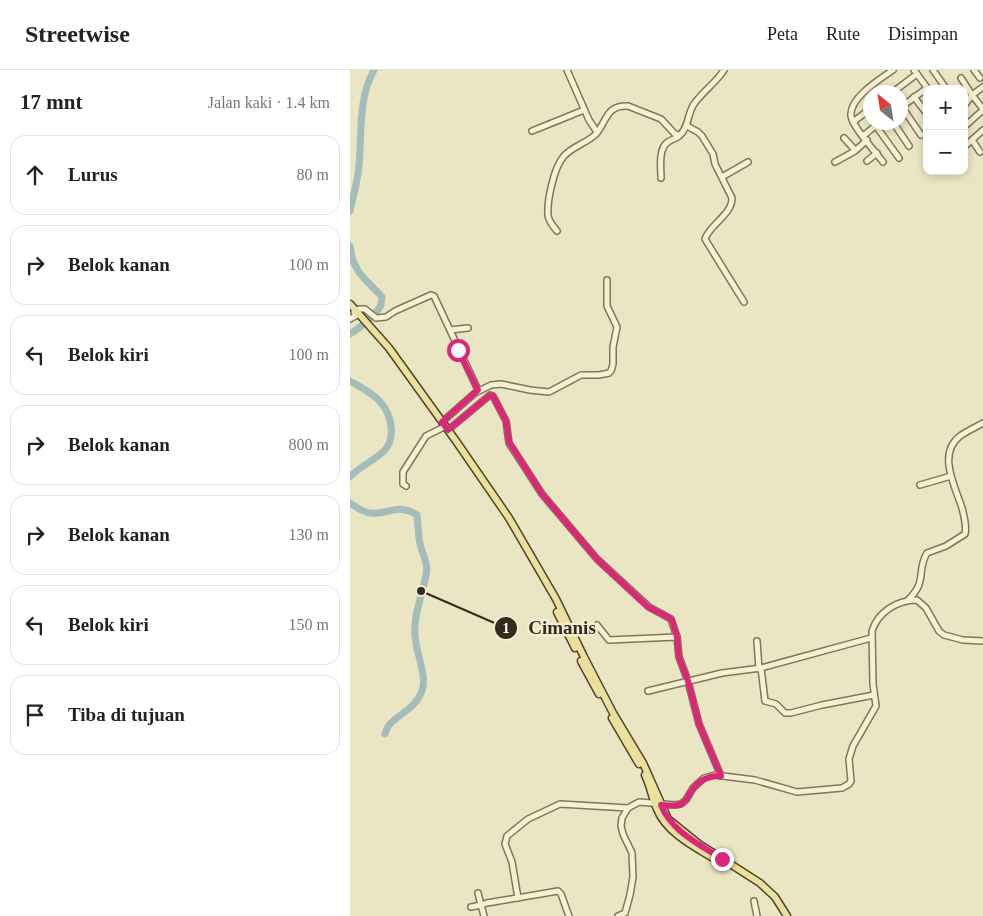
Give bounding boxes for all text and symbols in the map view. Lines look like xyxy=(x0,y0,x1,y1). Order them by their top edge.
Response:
text: Streetwise xyxy=(25,21,130,47)
text: Peta xyxy=(767,24,798,44)
text: Rute xyxy=(826,24,860,44)
text: Disimpan xyxy=(888,24,958,44)
north arrow xyxy=(863,85,908,130)
map controls xyxy=(923,85,968,175)
button: + xyxy=(923,85,968,130)
text: 17 mnt xyxy=(20,90,82,114)
text: Jalan kaki · 1.4 km xyxy=(208,94,330,111)
button: − xyxy=(923,130,968,175)
icon: ahead xyxy=(21,161,49,189)
text: Lurus xyxy=(68,164,118,185)
text: 80 m xyxy=(297,166,329,183)
icon: right xyxy=(21,251,49,279)
text: Belok kanan xyxy=(68,254,170,275)
text: 100 m xyxy=(289,256,329,273)
route start xyxy=(447,339,470,362)
icon: left xyxy=(21,341,49,369)
text: Belok kiri xyxy=(68,344,149,365)
text: 100 m xyxy=(289,346,329,363)
icon: right xyxy=(21,431,49,459)
text: Belok kanan xyxy=(68,434,170,455)
text: 800 m xyxy=(289,436,329,453)
icon: right xyxy=(21,521,49,549)
text: Belok kanan xyxy=(68,524,170,545)
text: 130 m xyxy=(289,526,329,543)
icon: left xyxy=(21,611,49,639)
callout: Cimanis xyxy=(493,611,606,645)
text: Belok kiri xyxy=(68,614,149,635)
text: 150 m xyxy=(289,616,329,633)
text: Cimanis xyxy=(528,617,596,638)
text: 1 xyxy=(502,620,510,636)
icon: arrive xyxy=(21,701,49,729)
text: Tiba di tujuan xyxy=(68,704,185,725)
route end xyxy=(711,848,734,871)

